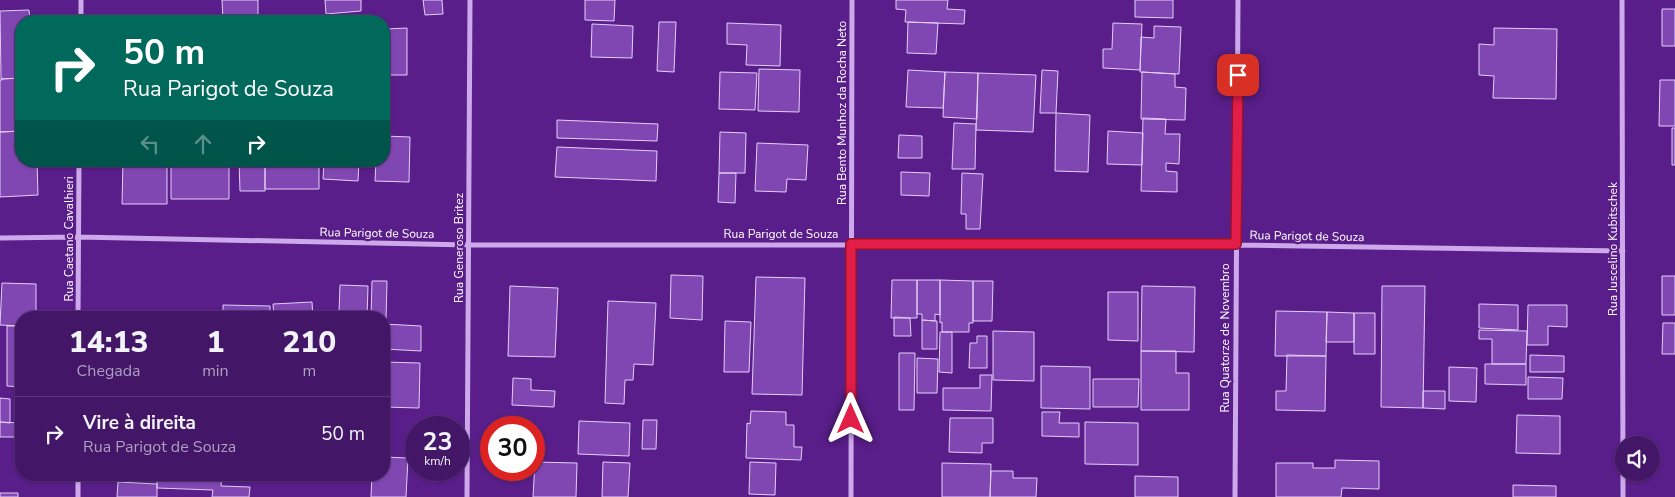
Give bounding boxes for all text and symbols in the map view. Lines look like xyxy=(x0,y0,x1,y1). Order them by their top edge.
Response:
street label: Rua Bento Munhoz da Rocha Neto xyxy=(834,21,850,205)
text: 50 m xyxy=(123,29,205,76)
icon: right xyxy=(40,35,105,100)
pin xyxy=(1217,54,1259,96)
icon: arrive xyxy=(1224,61,1252,89)
text: Rua Parigot de Souza xyxy=(123,74,334,104)
icon: left xyxy=(136,130,164,158)
icon: ahead xyxy=(189,130,217,158)
icon: right xyxy=(242,130,270,158)
street label: Rua Caetano Cavalhieri xyxy=(61,176,77,302)
street label: Rua Juscelino Kubitschek xyxy=(1605,181,1621,316)
street label: Rua Generoso Britez xyxy=(451,192,467,303)
street label: Rua Parigot de Souza xyxy=(319,224,435,242)
street label: Rua Parigot de Souza xyxy=(724,226,838,242)
street label: Rua Parigot de Souza xyxy=(1249,227,1365,245)
street label: Rua Quatorze de Novembro xyxy=(1217,263,1233,413)
text: 14:13 xyxy=(69,322,148,363)
text: 1 xyxy=(206,322,224,363)
text: 210 xyxy=(282,322,336,363)
text: Chegada xyxy=(77,360,141,382)
text: min xyxy=(202,360,229,382)
text: m xyxy=(302,360,316,382)
position arrow xyxy=(824,392,876,444)
text: Vire à direita xyxy=(83,410,196,436)
speed limit sign: 30 xyxy=(480,416,545,481)
icon: right xyxy=(40,420,68,448)
text: 50 m xyxy=(321,421,365,447)
text: 23 xyxy=(422,425,453,459)
text: Rua Parigot de Souza xyxy=(83,436,236,458)
map controls xyxy=(1615,436,1660,481)
button: sound xyxy=(1615,436,1660,481)
text: km/h xyxy=(424,453,451,469)

